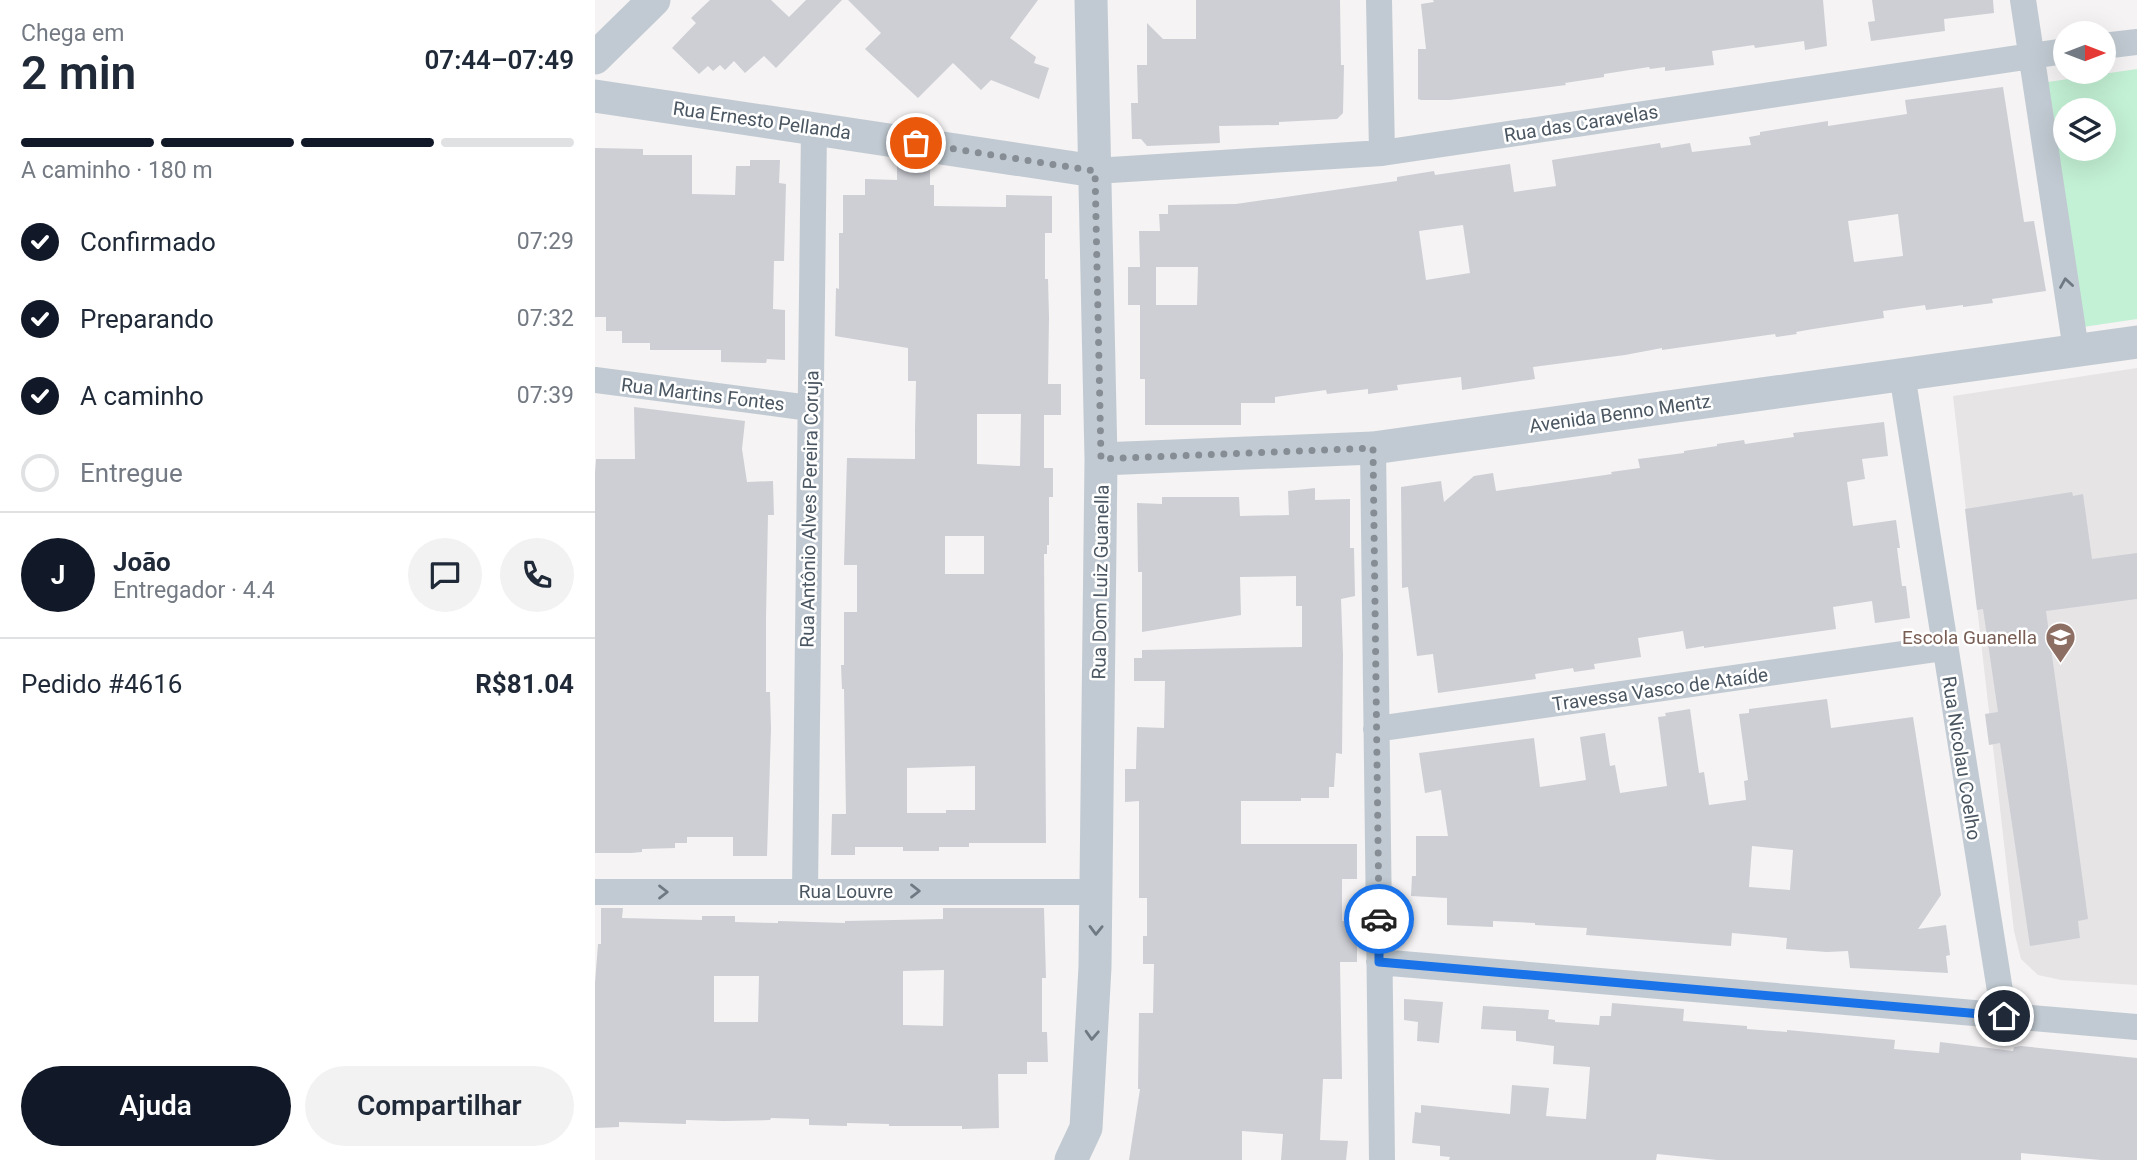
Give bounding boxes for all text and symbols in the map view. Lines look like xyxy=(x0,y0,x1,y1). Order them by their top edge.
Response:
text: Chega em xyxy=(21,20,124,47)
north arrow xyxy=(2053,21,2116,84)
map controls xyxy=(2053,21,2116,161)
text: 07:44–07:49 xyxy=(424,45,574,75)
text: 2 min xyxy=(21,46,136,100)
street label: Rua Ernesto Pellanda xyxy=(671,97,852,144)
button: layers xyxy=(2053,98,2116,161)
street label: Rua das Caravelas xyxy=(1502,100,1660,147)
pin xyxy=(886,113,946,173)
icon: bag xyxy=(897,124,935,162)
text: A caminho · 180 m xyxy=(21,157,213,184)
icon: check xyxy=(21,223,59,261)
text: Confirmado xyxy=(80,227,216,257)
text: 07:29 xyxy=(517,228,574,255)
one-way arrow xyxy=(2058,277,2073,289)
icon: check xyxy=(21,300,59,338)
text: Preparando xyxy=(80,304,214,334)
text: 07:32 xyxy=(517,305,574,332)
street label: Rua Antônio Alves Pereira Coruja xyxy=(796,370,823,648)
street label: Rua Martins Fontes xyxy=(620,373,786,416)
icon: check xyxy=(21,377,59,415)
text: A caminho xyxy=(80,381,204,411)
text: 07:39 xyxy=(517,382,574,409)
street label: Avenida Benno Mentz xyxy=(1528,389,1712,438)
text: Entregue xyxy=(80,458,183,488)
street label: Rua Dom Luiz Guanella xyxy=(1087,484,1114,680)
button: chat xyxy=(408,538,482,612)
button: phone xyxy=(500,538,574,612)
text: João xyxy=(113,547,171,577)
text: J xyxy=(51,560,65,590)
text: Entregador · 4.4 xyxy=(113,577,275,604)
school or university icon: Escola Guanella xyxy=(2043,620,2077,664)
place label: Escola Guanella xyxy=(1902,626,2037,649)
street label: Travessa Vasco de Ataíde xyxy=(1551,663,1770,716)
text: Pedido #4616 xyxy=(21,669,182,699)
text: R$81.04 xyxy=(475,669,574,699)
street label: Rua Nicolau Coelho xyxy=(1937,675,1986,842)
street label: Rua Louvre xyxy=(799,880,893,903)
one-way arrow xyxy=(910,883,921,899)
one-way arrow xyxy=(658,884,669,900)
courier xyxy=(1344,884,1414,954)
icon: car xyxy=(1360,900,1398,938)
one-way arrow xyxy=(1088,925,1104,935)
pin xyxy=(1974,986,2034,1046)
icon: home xyxy=(1985,997,2023,1035)
one-way arrow xyxy=(1084,1030,1099,1041)
button: Ajuda xyxy=(21,1066,291,1146)
button: Compartilhar xyxy=(305,1066,574,1146)

